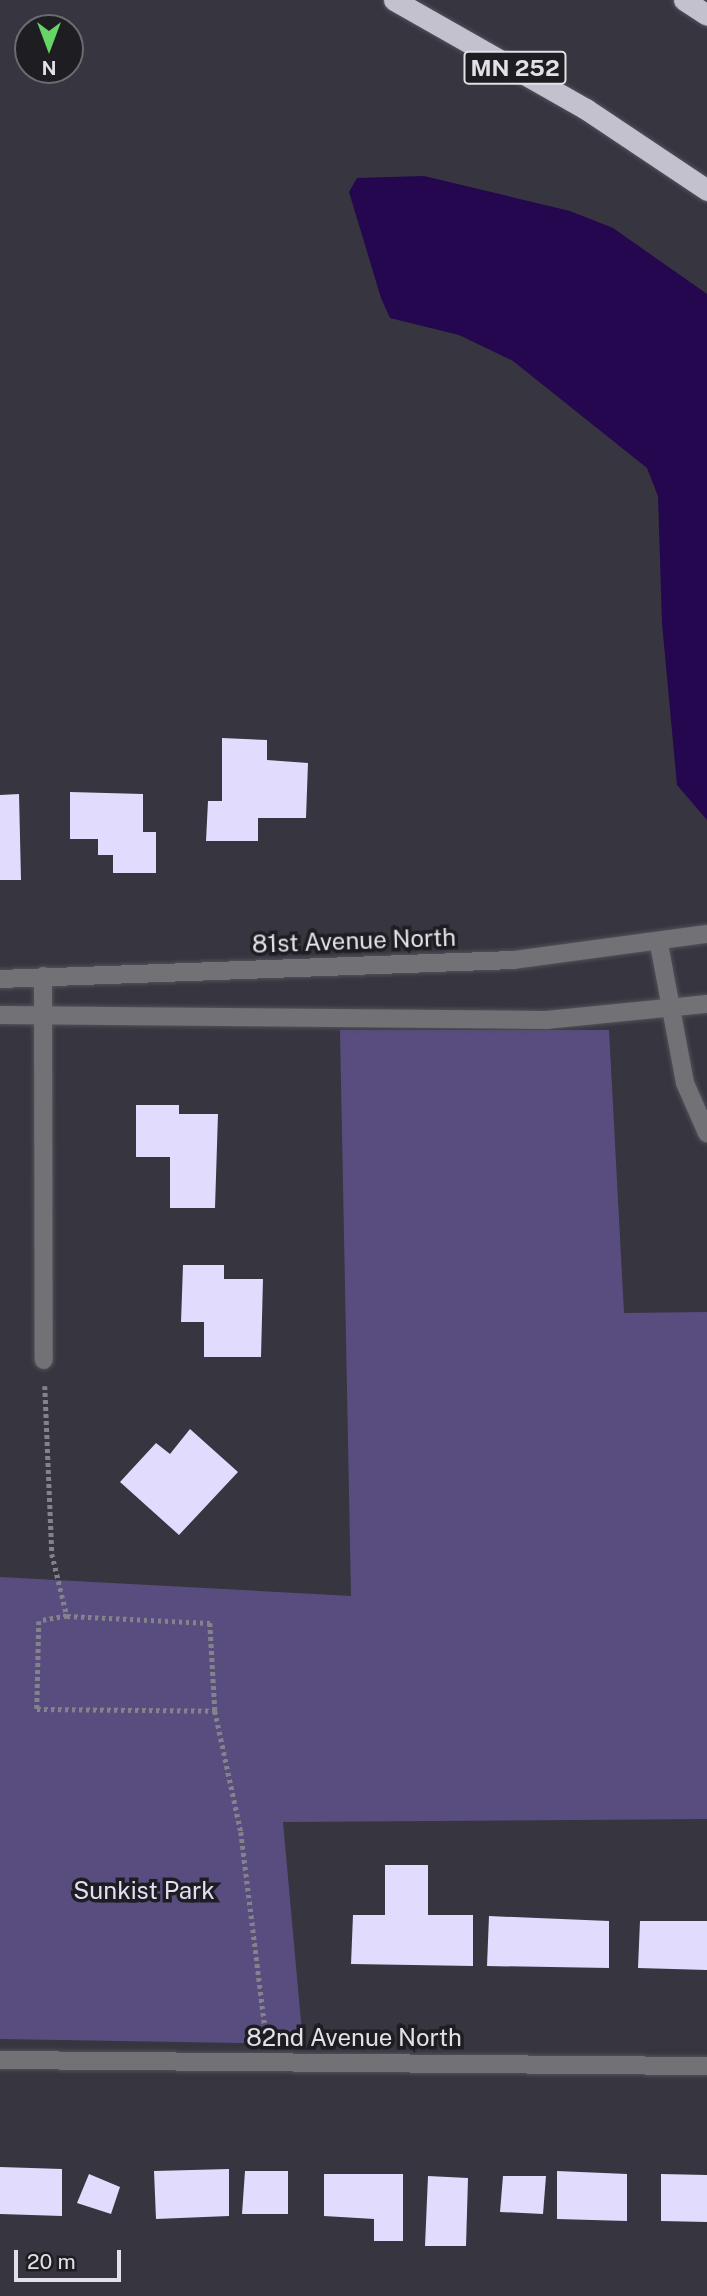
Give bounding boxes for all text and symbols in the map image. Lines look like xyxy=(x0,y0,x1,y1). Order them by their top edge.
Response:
north arrow xyxy=(14,14,84,84)
road number: MN 252 xyxy=(462,48,568,88)
text: N xyxy=(42,57,56,79)
street label: 81st Avenue North xyxy=(251,923,457,959)
park label: Sunkist Park xyxy=(73,1877,215,1905)
street label: 82nd Avenue North xyxy=(246,2024,462,2052)
scale bar xyxy=(18,2236,124,2280)
text: 20 m xyxy=(27,2249,76,2274)

